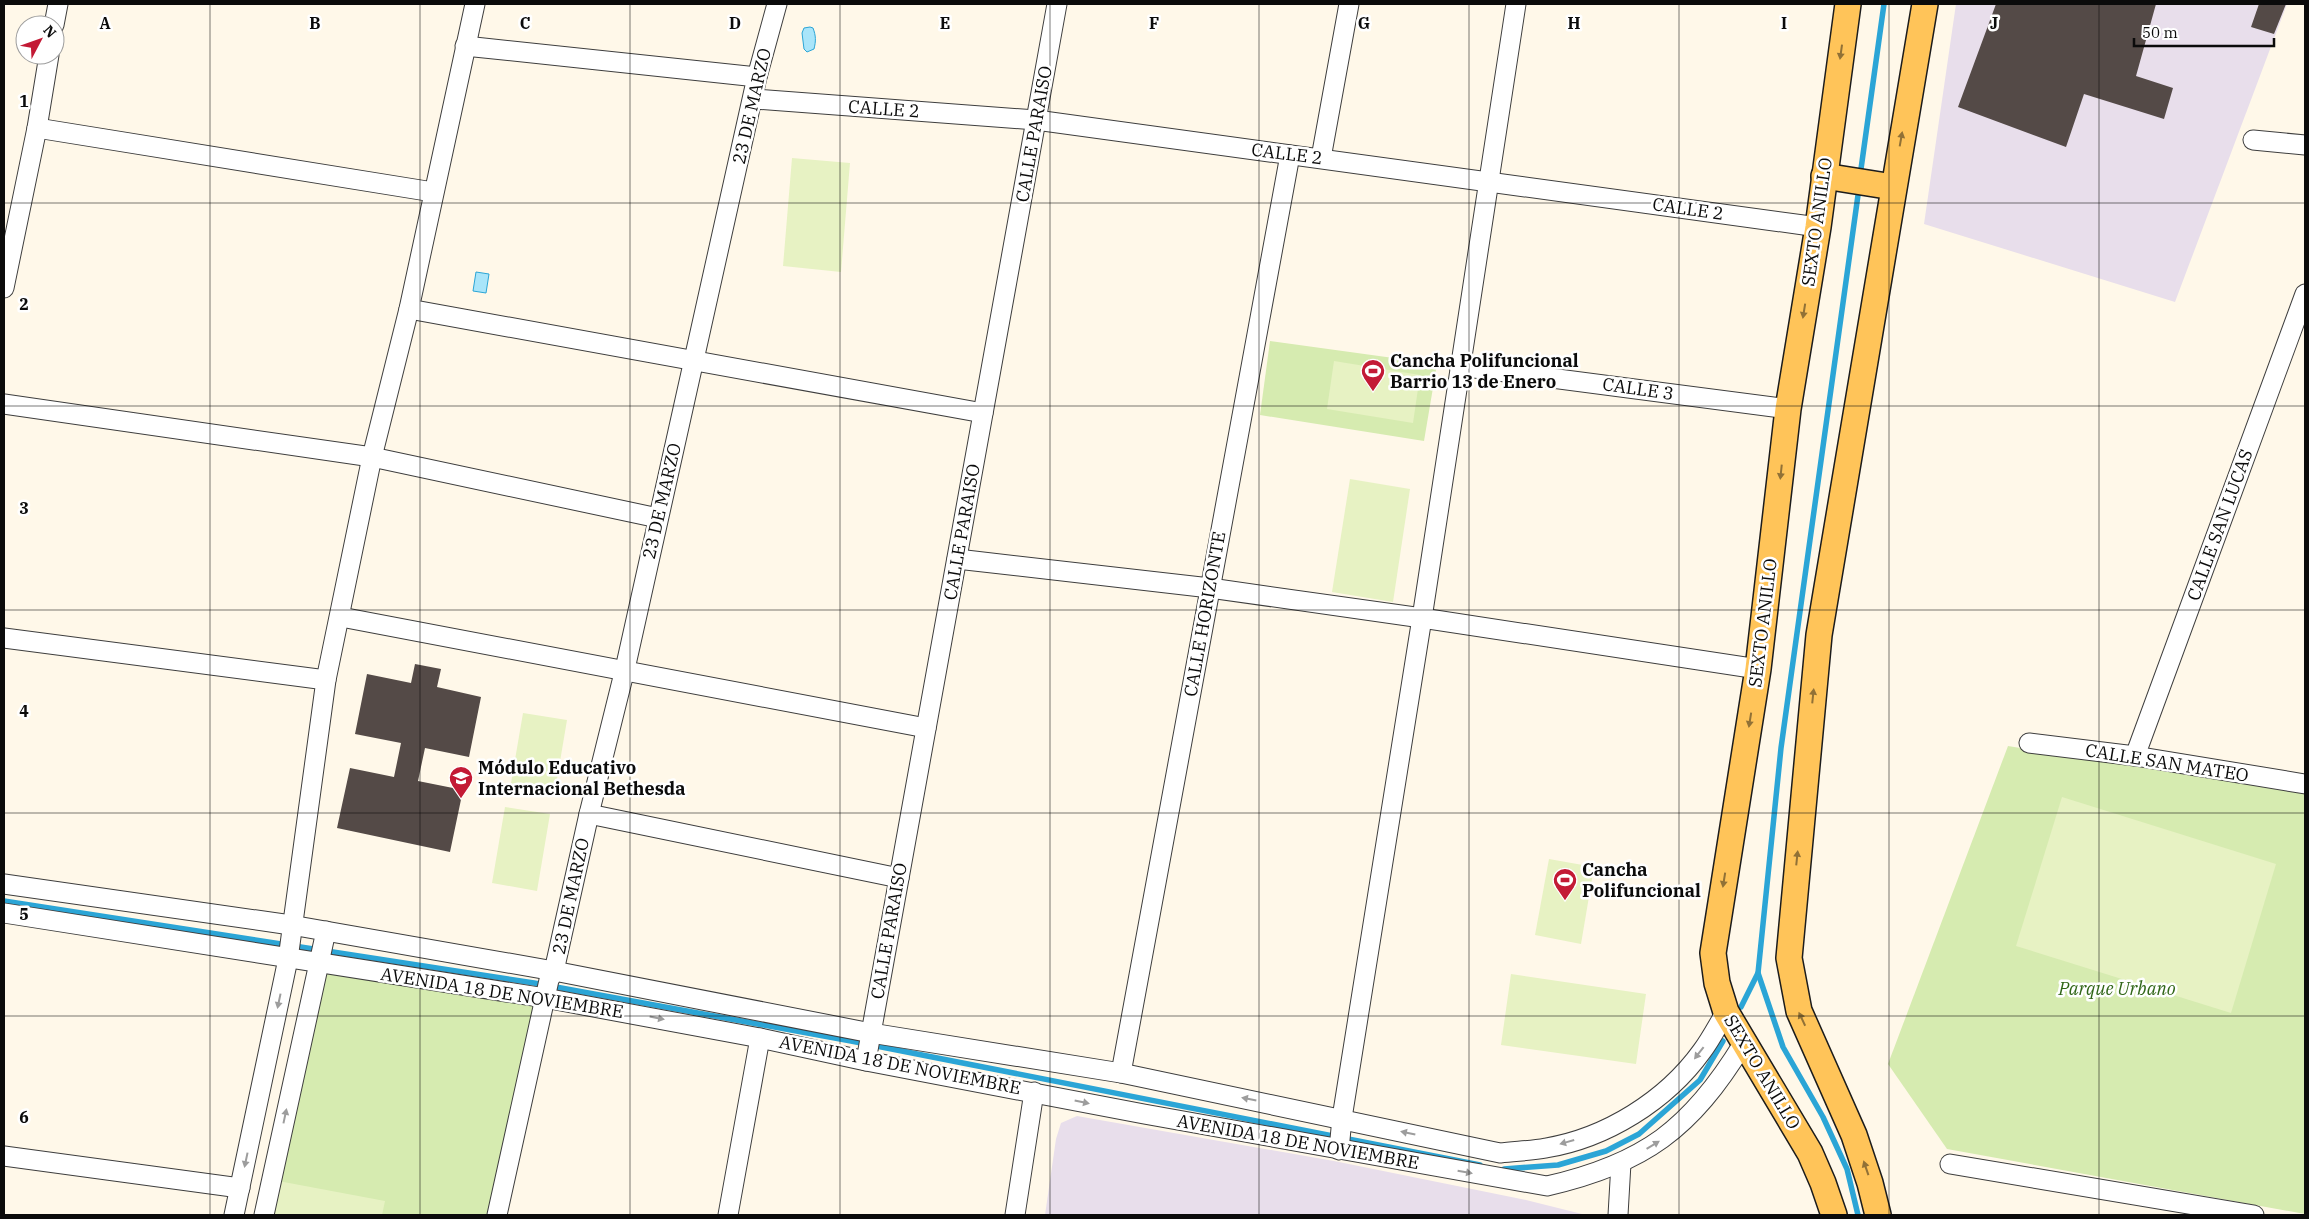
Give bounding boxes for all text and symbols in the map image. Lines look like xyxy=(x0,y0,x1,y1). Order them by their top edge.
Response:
text: A xyxy=(99,13,111,33)
text: B xyxy=(309,13,321,33)
text: C xyxy=(520,13,530,33)
text: D xyxy=(729,13,741,33)
text: E xyxy=(940,13,950,33)
text: F xyxy=(1149,13,1159,33)
text: G xyxy=(1358,13,1370,33)
text: H xyxy=(1568,13,1581,33)
text: I xyxy=(1781,13,1787,33)
text: J xyxy=(1990,13,1998,33)
north arrow xyxy=(15,15,65,65)
scale bar xyxy=(2134,15,2274,47)
text: N xyxy=(39,21,60,42)
text: 50 m xyxy=(2142,23,2178,42)
one-way arrow xyxy=(1837,44,1845,60)
street label: 23 DE MARZO xyxy=(727,46,776,166)
street label: CALLE PARAISO xyxy=(1010,64,1057,204)
text: 1 xyxy=(19,91,29,111)
street label: CALLE 2 xyxy=(847,95,921,122)
one-way arrow xyxy=(1898,131,1906,147)
street label: CALLE 2 xyxy=(1250,138,1324,169)
street label: SEXTO ANILLO xyxy=(1796,156,1837,288)
street label: CALLE 2 xyxy=(1651,192,1725,225)
text: 2 xyxy=(19,294,29,314)
one-way arrow xyxy=(1800,303,1808,319)
place label: Cancha Polifuncional Barrio 13 de Enero xyxy=(1390,349,1579,393)
sports icon: Cancha Polifuncional Barrio 13 de Enero xyxy=(1360,358,1386,392)
street label: CALLE 3 xyxy=(1601,372,1675,405)
street label: 23 DE MARZO xyxy=(637,441,686,561)
street label: CALLE SAN LUCAS xyxy=(2181,446,2258,604)
street label: CALLE PARAISO xyxy=(938,462,985,602)
one-way arrow xyxy=(1777,464,1785,480)
text: 3 xyxy=(19,498,29,518)
street label: CALLE HORIZONTE xyxy=(1179,529,1230,698)
street label: SEXTO ANILLO xyxy=(1743,557,1782,689)
one-way arrow xyxy=(1809,688,1817,704)
text: 4 xyxy=(19,701,29,721)
one-way arrow xyxy=(1745,712,1753,728)
street label: CALLE SAN MATEO xyxy=(2084,738,2250,787)
place label: Módulo Educativo Internacional Bethesda xyxy=(478,756,685,800)
school or university icon: Módulo Educativo Internacional Bethesda xyxy=(448,765,474,799)
street label: 23 DE MARZO xyxy=(547,836,594,956)
one-way arrow xyxy=(1793,850,1801,866)
place label: Cancha Polifuncional xyxy=(1582,858,1701,902)
street label: CALLE PARAISO xyxy=(865,861,912,1001)
sports icon: Cancha Polifuncional xyxy=(1552,867,1578,901)
one-way arrow xyxy=(1719,873,1727,889)
text: 5 xyxy=(19,904,29,924)
street label: AVENIDA 18 DE NOVIEMBRE xyxy=(379,962,625,1023)
park label: Parque Urbano xyxy=(2057,977,2176,1000)
one-way arrow xyxy=(275,993,283,1009)
street label: SEXTO ANILLO xyxy=(1719,1010,1806,1133)
one-way arrow xyxy=(1798,1011,1807,1026)
one-way arrow xyxy=(649,1015,665,1023)
street label: AVENIDA 18 DE NOVIEMBRE xyxy=(777,1030,1023,1099)
one-way arrow xyxy=(1694,1046,1705,1059)
one-way arrow xyxy=(1241,1095,1257,1103)
one-way arrow xyxy=(1074,1098,1090,1106)
text: 6 xyxy=(19,1107,29,1127)
one-way arrow xyxy=(281,1109,289,1124)
street label: AVENIDA 18 DE NOVIEMBRE xyxy=(1175,1109,1421,1174)
one-way arrow xyxy=(1400,1128,1416,1136)
one-way arrow xyxy=(1560,1139,1575,1147)
one-way arrow xyxy=(1647,1140,1660,1149)
one-way arrow xyxy=(242,1153,250,1168)
one-way arrow xyxy=(1861,1160,1869,1175)
one-way arrow xyxy=(1458,1169,1474,1177)

